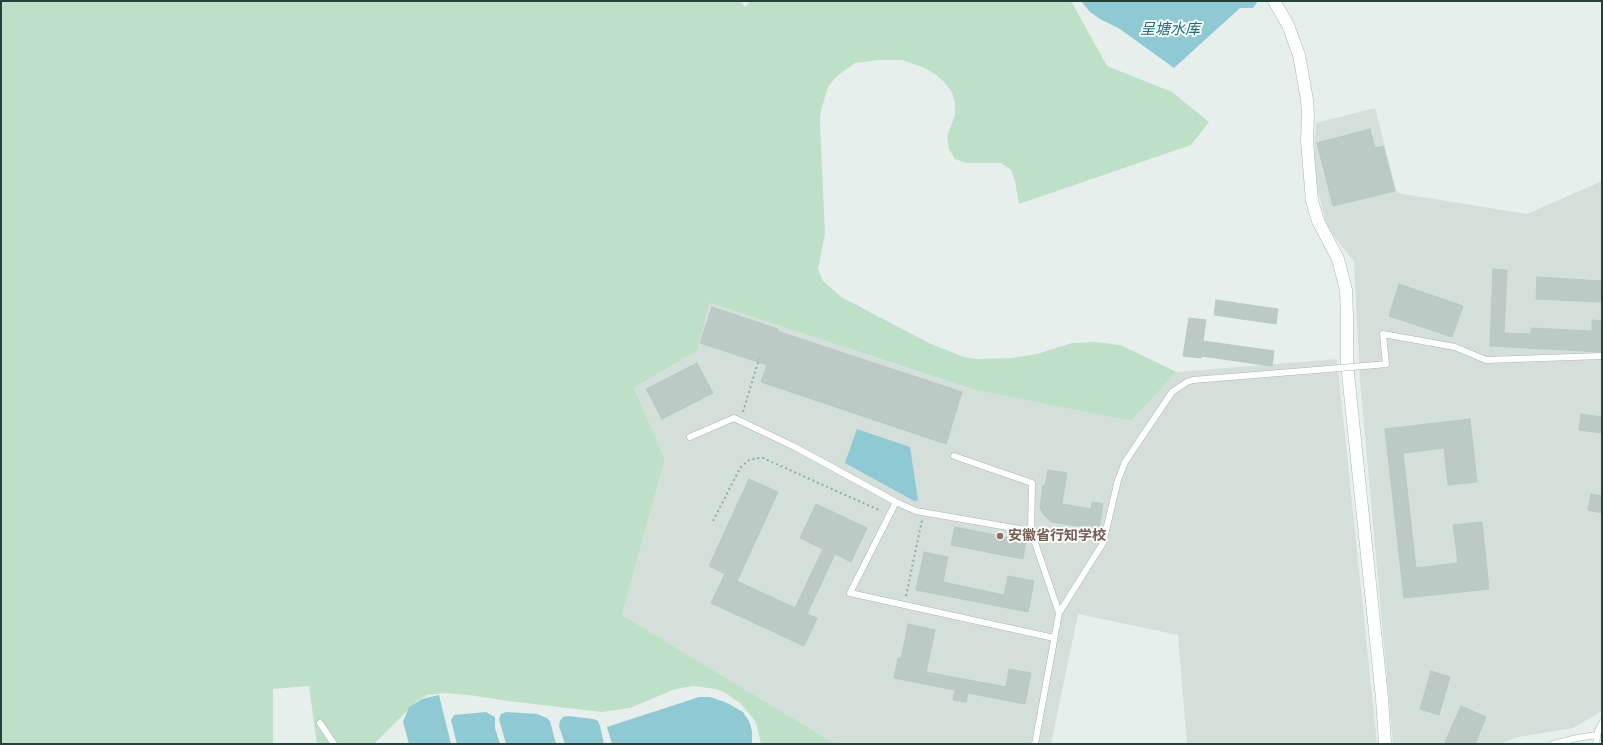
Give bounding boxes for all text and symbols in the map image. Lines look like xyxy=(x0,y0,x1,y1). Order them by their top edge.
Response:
water label: 呈塘水库 xyxy=(1140,21,1200,39)
place label: 安徽省行知学校 xyxy=(1008,528,1106,544)
marker: 安徽省行知学校 xyxy=(995,531,1005,541)

